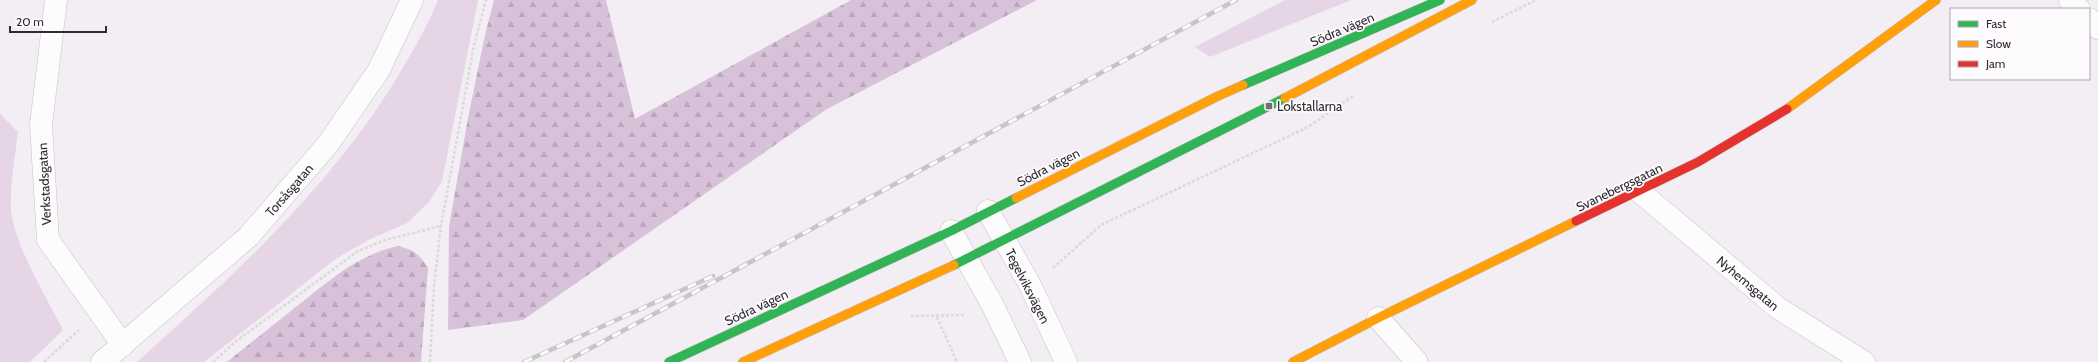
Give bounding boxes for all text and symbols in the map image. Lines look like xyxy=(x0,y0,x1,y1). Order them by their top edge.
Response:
scale bar xyxy=(10,8,106,34)
street label: Södra vägen xyxy=(1308,8,1376,50)
legend xyxy=(1950,8,2090,80)
text: 20 m xyxy=(16,14,44,29)
text: Fast xyxy=(1986,16,2006,31)
text: Slow xyxy=(1986,36,2011,51)
text: Jam xyxy=(1985,56,2005,71)
place label: Lokstallarna xyxy=(1277,98,1343,114)
marker: Lokstallarna xyxy=(1264,101,1274,111)
street label: Verkstadsgatan xyxy=(34,142,54,226)
street label: Södra vägen xyxy=(1014,144,1082,190)
street label: Svanebergsgatan xyxy=(1573,159,1665,215)
street label: Torsåsgatan xyxy=(262,160,316,220)
street label: Tegelviksvägen xyxy=(1002,246,1054,326)
street label: Nyhemsgatan xyxy=(1714,252,1782,314)
street label: Södra vägen xyxy=(722,285,790,329)

